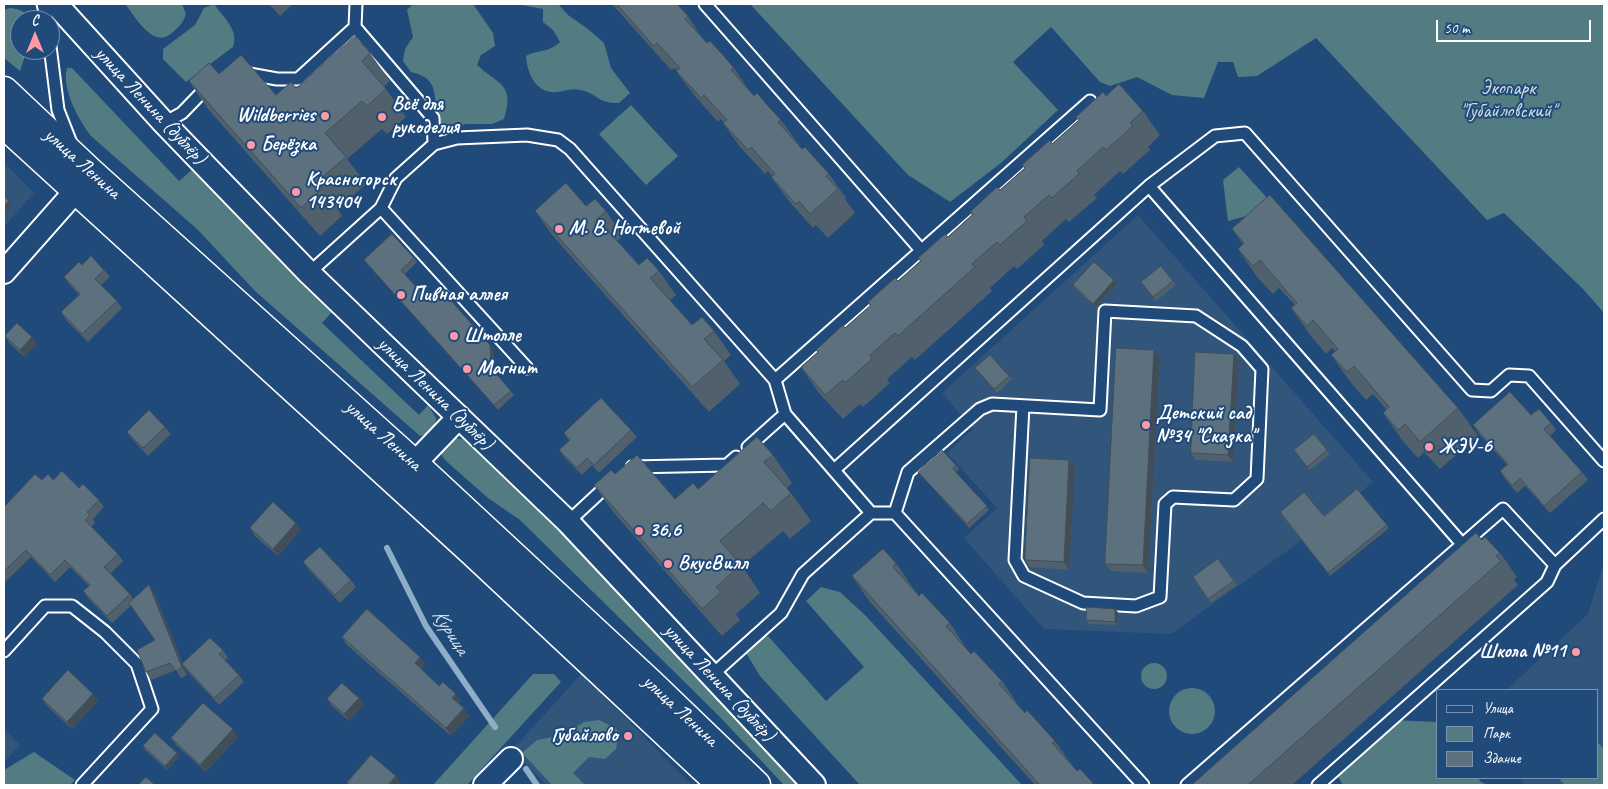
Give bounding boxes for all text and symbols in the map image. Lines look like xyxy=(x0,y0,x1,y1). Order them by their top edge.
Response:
north arrow xyxy=(10,10,60,60)
scale bar xyxy=(1438,10,1593,42)
text: С xyxy=(32,12,38,29)
text: 50 m xyxy=(1444,19,1470,38)
street label: улица Ленина (дублёр) xyxy=(89,42,211,170)
park label: Экопарк "Губайловский" xyxy=(1460,77,1556,124)
place label: Всё для рукоделия xyxy=(392,93,459,140)
place label: Wildberries xyxy=(237,104,315,128)
marker: Wildberries xyxy=(319,110,331,122)
marker: Всё для рукоделия xyxy=(376,111,388,123)
street label: улица Ленина xyxy=(39,123,125,205)
place label: Берёзка xyxy=(261,133,316,157)
marker: Берёзка xyxy=(245,139,257,151)
place label: Красногорск 143404 xyxy=(306,168,396,215)
marker: Красногорск 143404 xyxy=(290,186,302,198)
place label: М. В. Ногтевой xyxy=(569,217,680,241)
marker: М. В. Ногтевой xyxy=(553,223,565,235)
place label: Пивная аллея xyxy=(411,283,507,307)
marker: Пивная аллея xyxy=(395,289,407,301)
place label: Штолле xyxy=(464,324,521,348)
marker: Штолле xyxy=(448,330,460,342)
street label: улица Ленина (дублёр) xyxy=(372,332,498,456)
place label: Магнит xyxy=(477,357,537,381)
marker: Магнит xyxy=(461,363,473,375)
street label: улица Ленина xyxy=(340,395,426,477)
place label: Детский сад №34 "Сказка" xyxy=(1156,402,1256,449)
marker: Детский сад №34 "Сказка" xyxy=(1140,419,1152,431)
place label: ЖЭУ-6 xyxy=(1439,435,1492,459)
marker: ЖЭУ-6 xyxy=(1423,441,1435,453)
place label: 36,6 xyxy=(649,519,681,543)
marker: 36,6 xyxy=(633,525,645,537)
place label: ВкусВилл xyxy=(678,552,748,576)
marker: ВкусВилл xyxy=(662,558,674,570)
water label: Курица xyxy=(426,604,474,660)
street label: улица Ленина (дублёр) xyxy=(658,619,780,747)
place label: Школа №11 xyxy=(1479,640,1566,664)
marker: Школа №11 xyxy=(1570,646,1582,658)
street label: улица Ленина xyxy=(637,670,723,752)
legend xyxy=(1436,689,1598,779)
text: Улица xyxy=(1483,699,1513,718)
place label: Губайлово xyxy=(551,724,618,748)
text: Парк xyxy=(1483,724,1510,743)
marker: Губайлово xyxy=(622,730,634,742)
text: Здание xyxy=(1483,749,1521,768)

